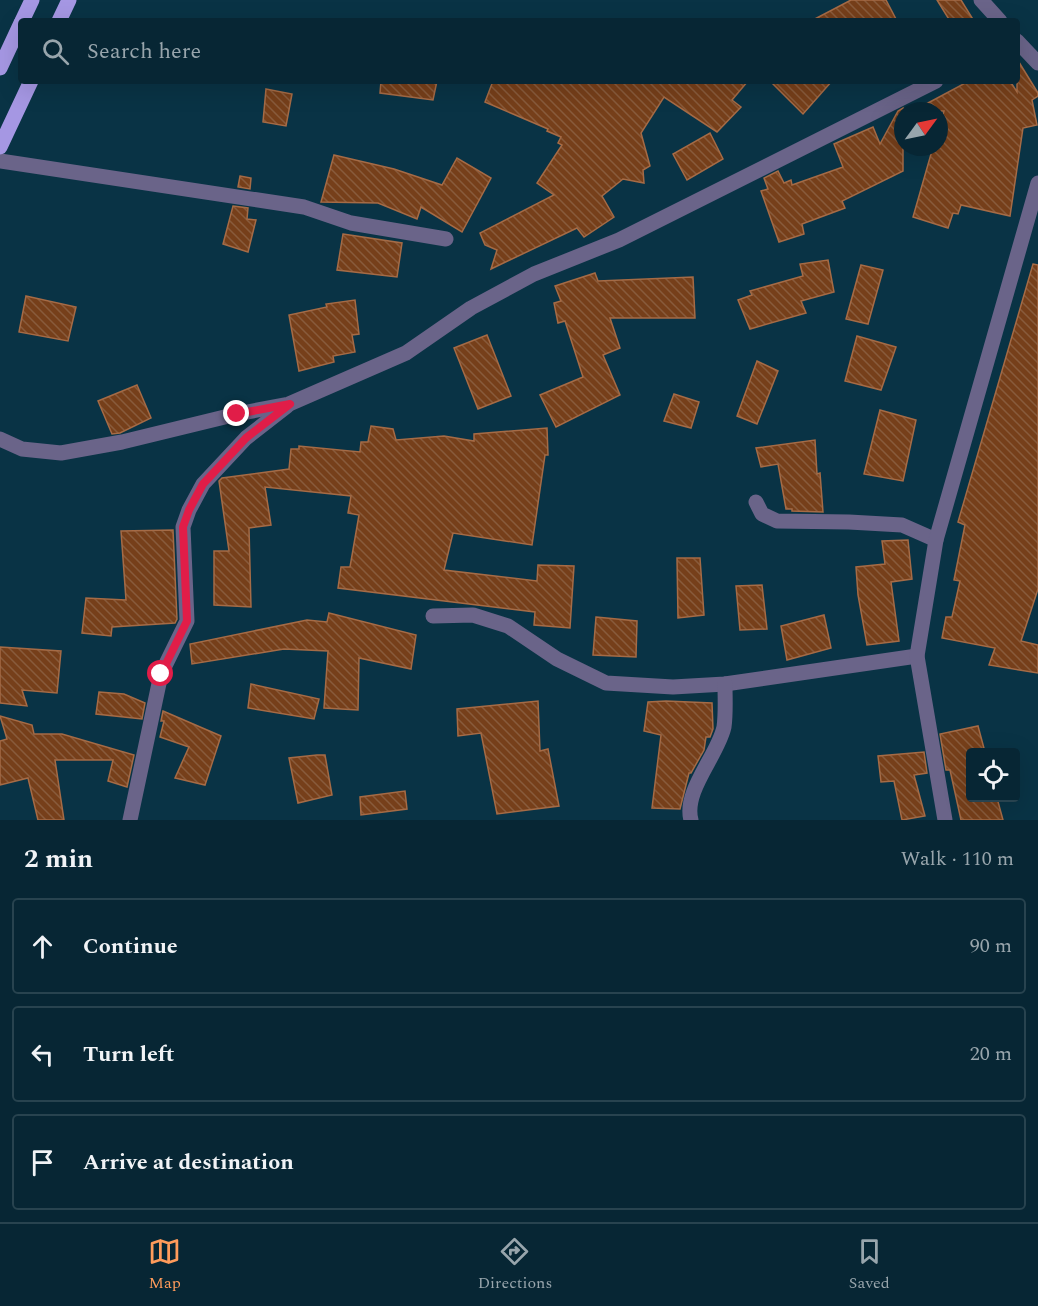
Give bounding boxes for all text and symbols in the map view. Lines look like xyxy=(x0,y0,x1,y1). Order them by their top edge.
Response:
search box xyxy=(18,18,1020,84)
icon: search xyxy=(39,35,72,68)
text: Search here xyxy=(87,35,201,68)
north arrow xyxy=(894,102,948,156)
route end xyxy=(223,400,249,426)
route start xyxy=(147,660,173,686)
map controls xyxy=(966,748,1020,802)
button: locate xyxy=(966,748,1020,802)
text: 2 min xyxy=(24,839,93,879)
text: Walk · 110 m xyxy=(901,844,1014,874)
icon: ahead xyxy=(26,930,59,963)
text: Continue xyxy=(83,930,178,963)
text: 90 m xyxy=(970,931,1012,961)
icon: left xyxy=(26,1038,59,1071)
text: Turn left xyxy=(83,1038,175,1071)
text: 20 m xyxy=(970,1039,1012,1069)
icon: arrive xyxy=(26,1146,59,1179)
text: Arrive at destination xyxy=(83,1146,294,1179)
tab: Map xyxy=(148,1235,181,1295)
tab: Directions xyxy=(478,1235,552,1295)
tab: Saved xyxy=(849,1235,890,1295)

